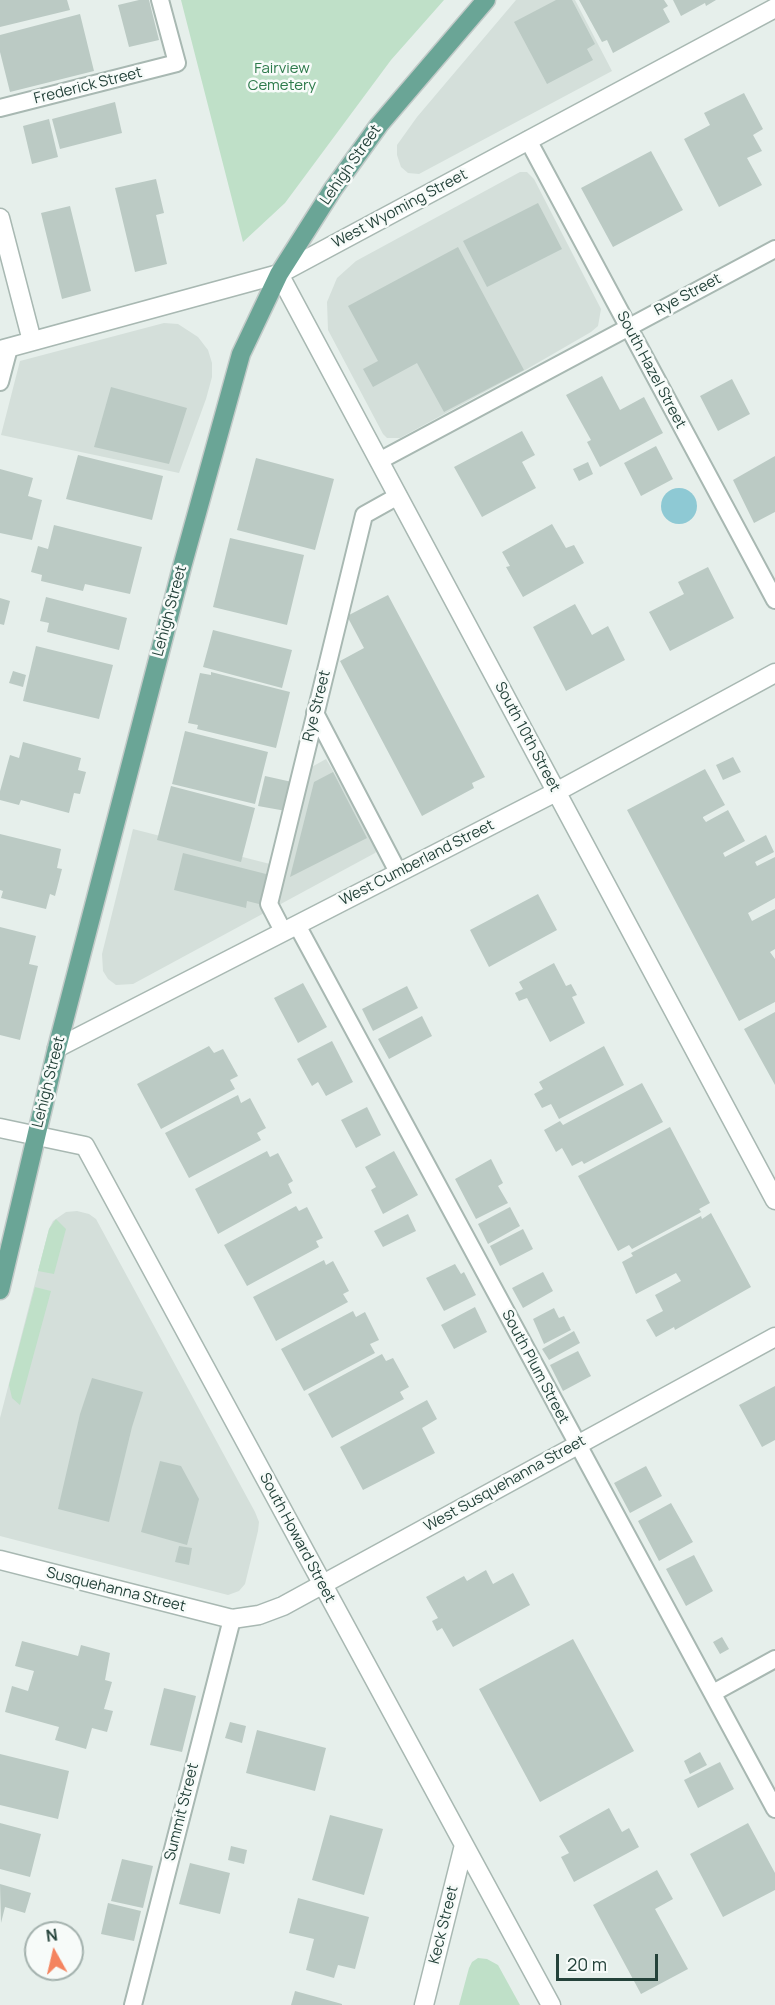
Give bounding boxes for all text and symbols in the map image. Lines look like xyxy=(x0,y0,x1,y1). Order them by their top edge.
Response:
park label: Fairview Cemetery xyxy=(248,60,316,95)
street label: Frederick Street xyxy=(32,64,144,108)
street label: Lehigh Street xyxy=(317,121,385,209)
street label: West Wyoming Street xyxy=(329,166,471,252)
street label: Rye Street xyxy=(652,270,724,320)
street label: South Hazel Street xyxy=(612,308,690,432)
street label: Lehigh Street xyxy=(149,563,191,659)
street label: Rye Street xyxy=(299,668,335,744)
street label: South 10th Street xyxy=(490,679,564,795)
street label: West Cumberland Street xyxy=(337,816,497,910)
street label: Lehigh Street xyxy=(29,1034,69,1130)
street label: South Plum Street xyxy=(497,1307,573,1427)
street label: West Susquehanna Street xyxy=(421,1432,589,1536)
street label: South Howard Street xyxy=(255,1470,339,1606)
street label: Susquehanna Street xyxy=(44,1564,188,1616)
street label: Summit Street xyxy=(161,1761,203,1863)
street label: Keck Street xyxy=(426,1884,462,1966)
north arrow xyxy=(24,1921,84,1981)
text: N xyxy=(45,1923,59,1947)
scale bar xyxy=(559,1942,661,1980)
text: 20 m xyxy=(567,1952,607,1976)

